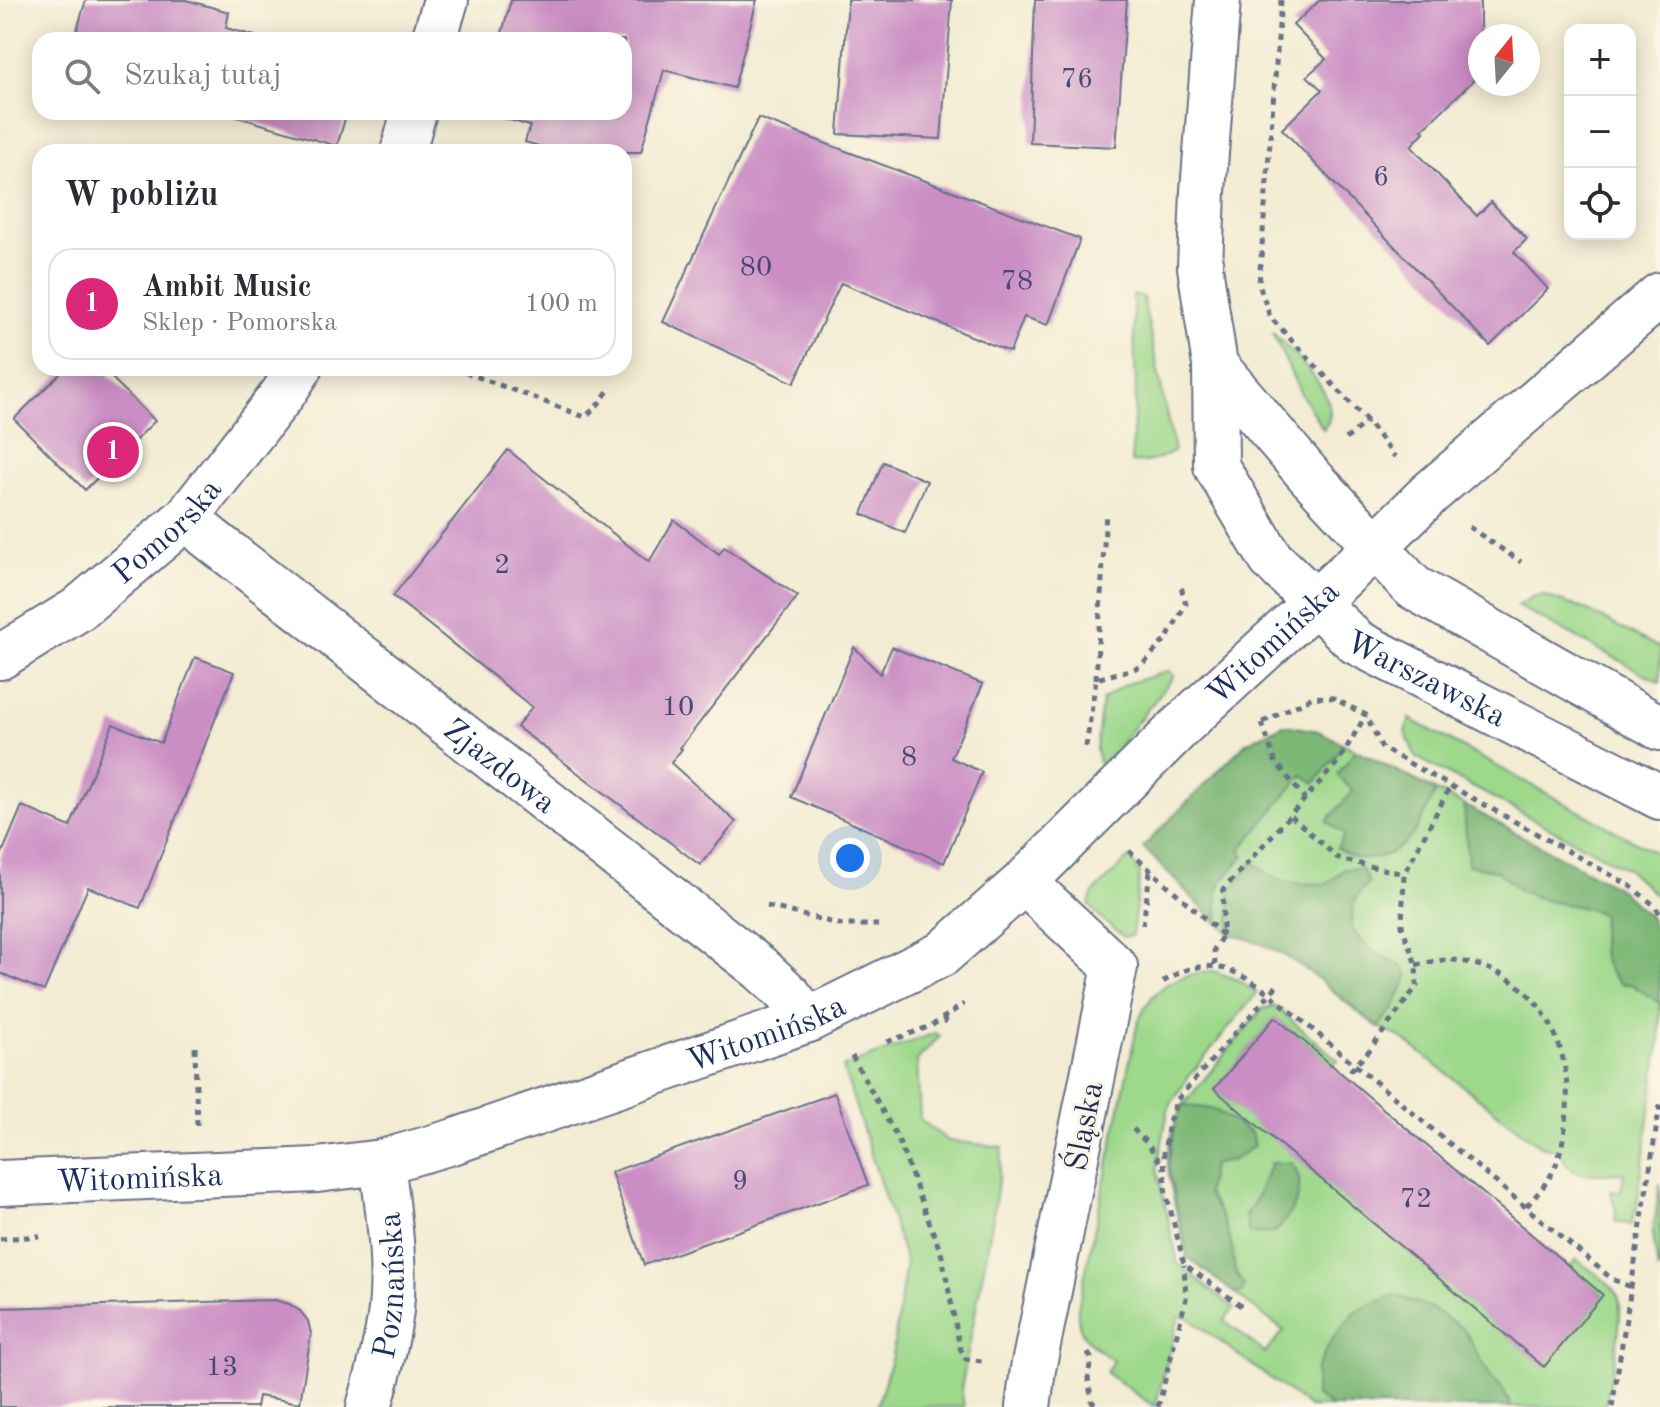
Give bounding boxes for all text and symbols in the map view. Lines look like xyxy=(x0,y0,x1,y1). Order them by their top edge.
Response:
north arrow xyxy=(1468,24,1540,96)
map controls xyxy=(1564,24,1636,240)
button: + xyxy=(1564,24,1636,96)
search box xyxy=(32,32,632,120)
icon: search xyxy=(60,54,104,98)
text: Szukaj tutaj xyxy=(124,61,282,91)
house number: 76 xyxy=(1061,66,1093,94)
button: − xyxy=(1564,96,1636,168)
house number: 6 xyxy=(1373,164,1389,192)
button: locate xyxy=(1564,168,1636,240)
text: W pobliżu xyxy=(64,179,219,213)
house number: 80 xyxy=(740,254,772,282)
house number: 78 xyxy=(1001,268,1033,296)
text: Ambit Music xyxy=(142,273,312,303)
text: 1 xyxy=(84,291,100,317)
text: 100 m xyxy=(525,291,598,317)
text: Sklep · Pomorska xyxy=(142,310,337,336)
pin: 1 xyxy=(87,422,139,482)
street label: Pomorska xyxy=(108,474,229,591)
house number: 2 xyxy=(494,552,510,580)
street label: Witomińska xyxy=(1202,576,1346,712)
street label: Warszawska xyxy=(1340,627,1511,735)
house number: 10 xyxy=(662,694,694,722)
street label: Zjazdowa xyxy=(436,714,561,821)
house number: 8 xyxy=(901,744,917,772)
your location xyxy=(830,838,870,878)
street label: Witomińska xyxy=(684,991,852,1079)
street label: Śląska xyxy=(1056,1078,1110,1174)
street label: Witomińska xyxy=(56,1161,224,1200)
house number: 9 xyxy=(732,1168,748,1196)
house number: 72 xyxy=(1400,1186,1432,1214)
street label: Poznańska xyxy=(370,1210,412,1362)
house number: 13 xyxy=(206,1354,238,1382)

